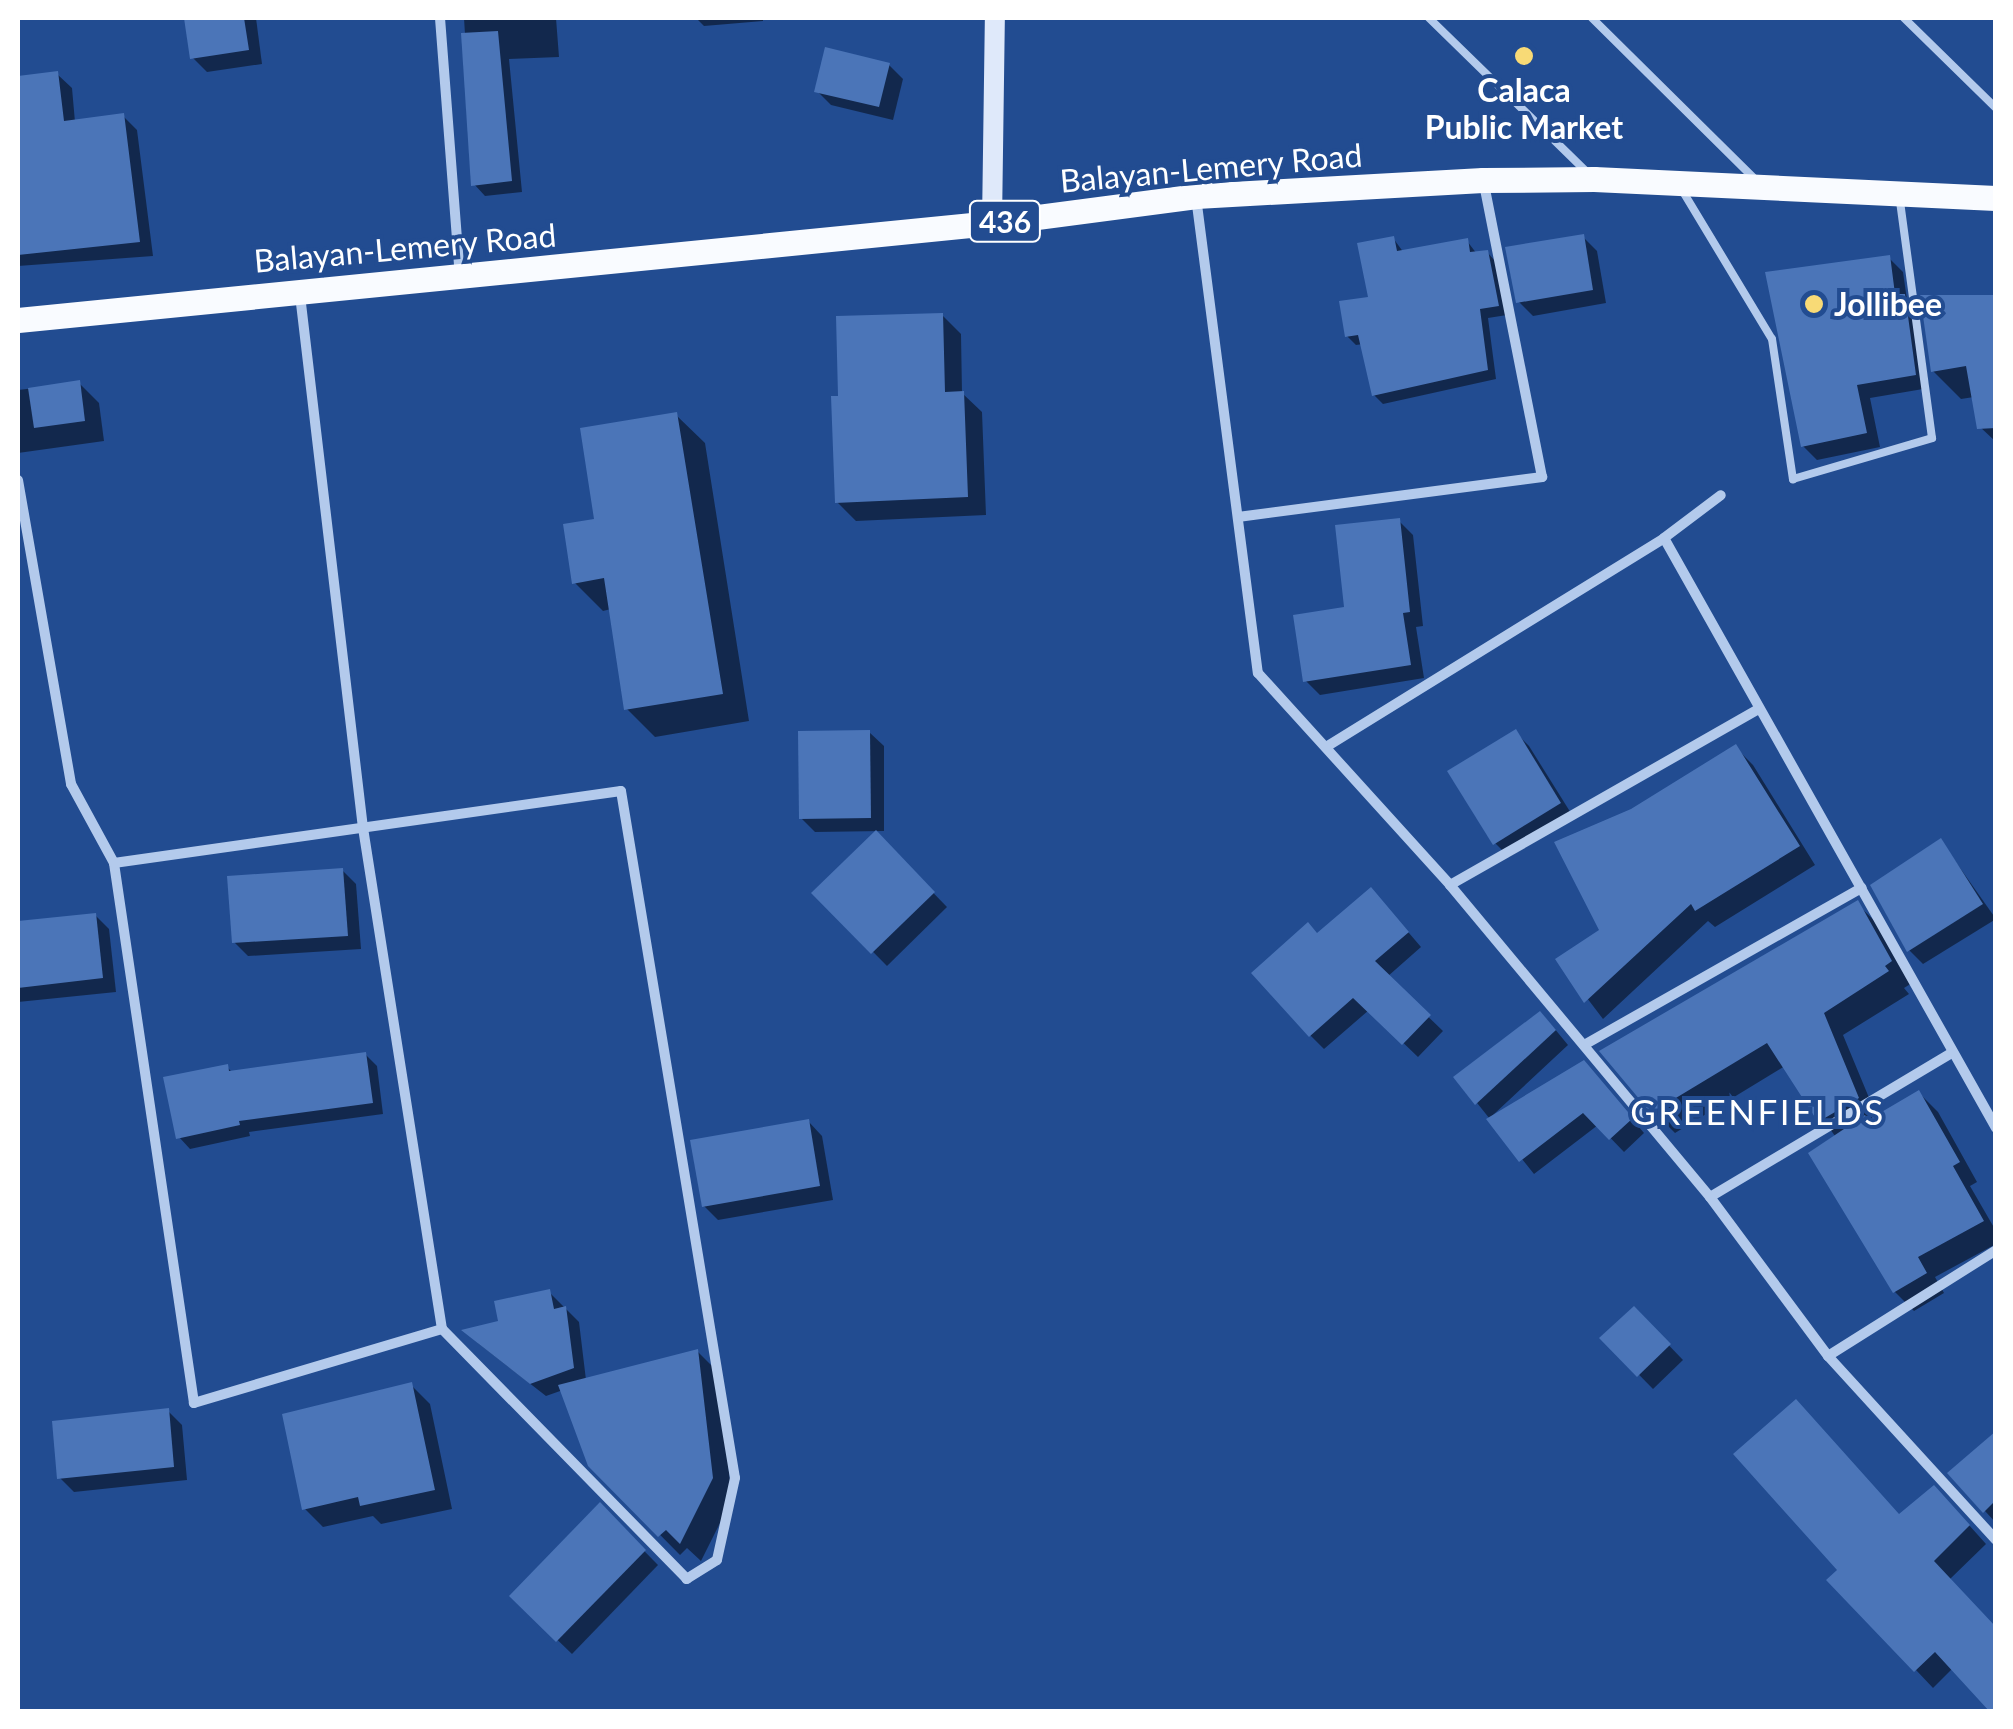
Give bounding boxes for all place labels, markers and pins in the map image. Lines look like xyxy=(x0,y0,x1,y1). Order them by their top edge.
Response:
marker: Calaca Public Market xyxy=(1513,45,1535,67)
place label: Calaca Public Market xyxy=(1425,72,1623,147)
place label: Jollibee xyxy=(1834,285,1942,323)
marker: Jollibee xyxy=(1803,293,1825,315)

